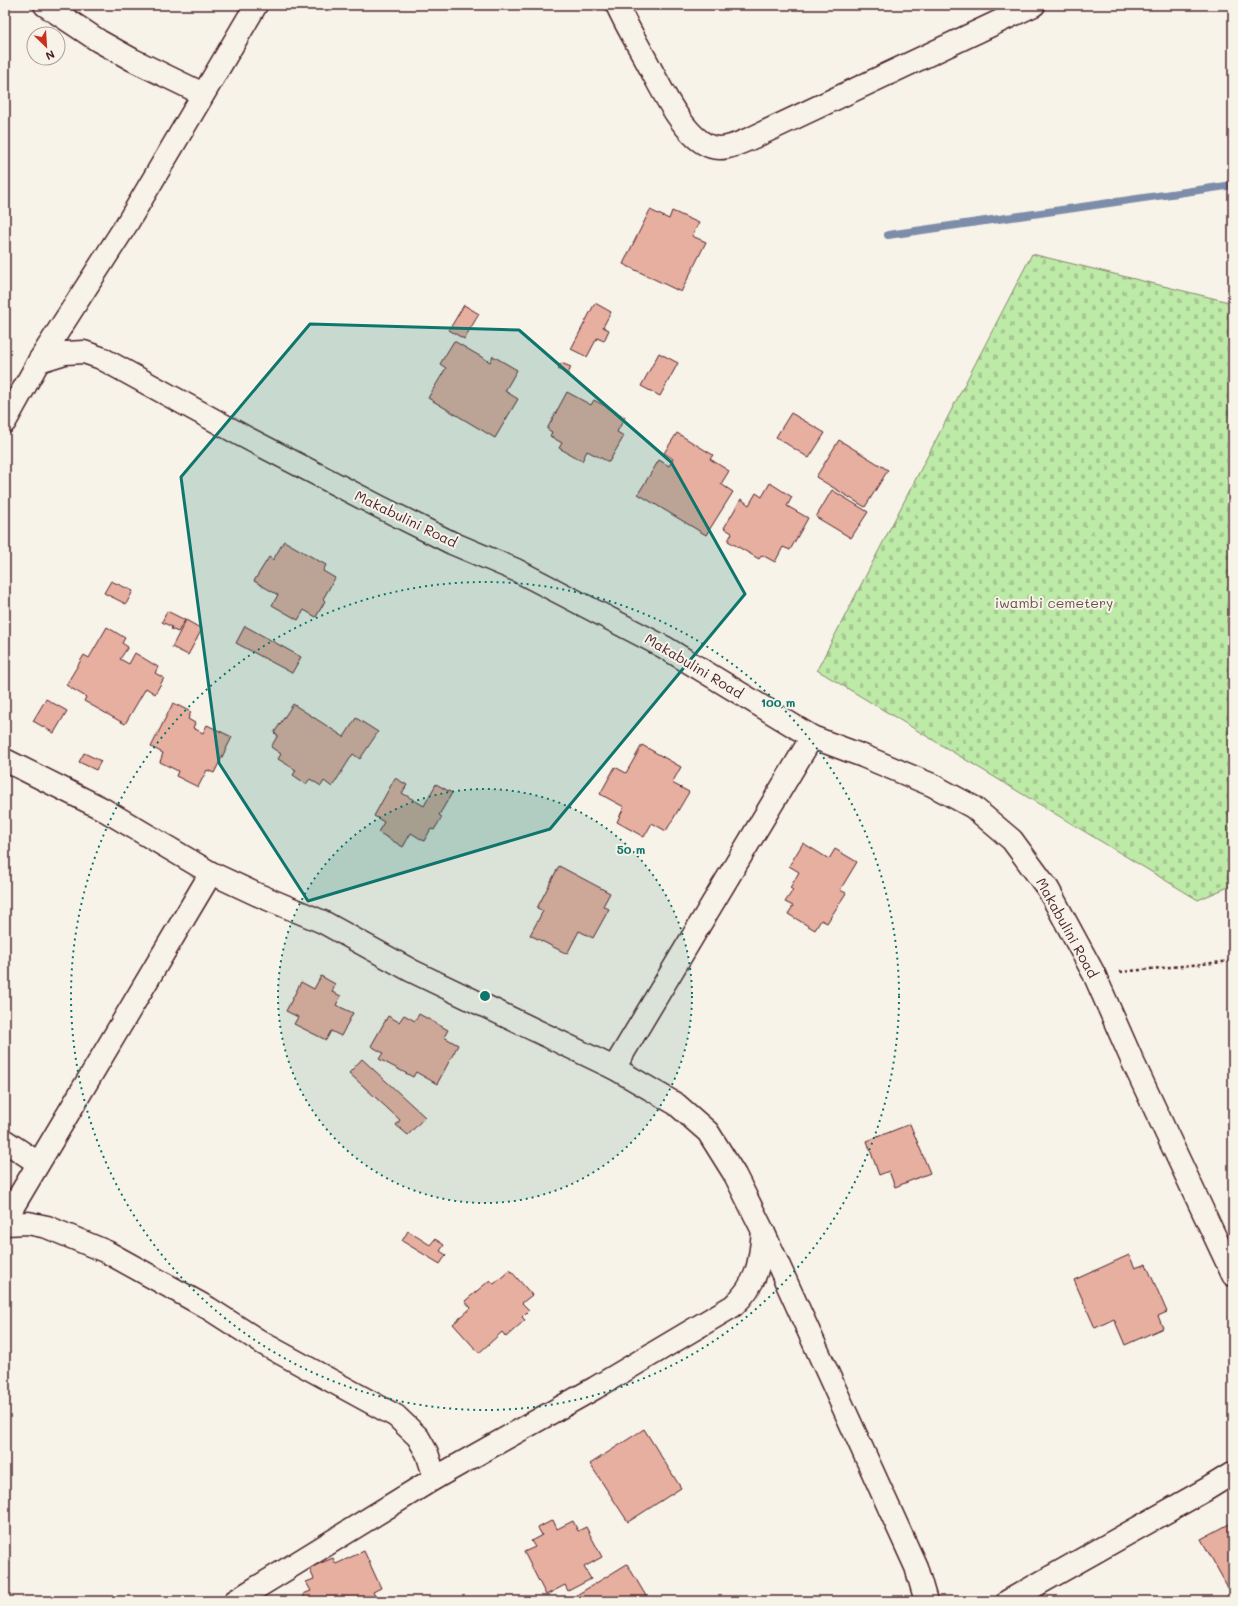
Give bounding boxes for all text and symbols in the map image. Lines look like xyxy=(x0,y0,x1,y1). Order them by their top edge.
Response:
north arrow xyxy=(26,26,66,66)
text: N xyxy=(43,47,57,64)
street label: Makabulini Road xyxy=(352,486,461,552)
park label: iwambi cemetery xyxy=(995,593,1113,612)
street label: Makabulini Road xyxy=(641,629,747,703)
text: 100 m xyxy=(761,694,795,710)
text: 50 m xyxy=(617,841,645,857)
street label: Makabulini Road xyxy=(1032,874,1103,981)
centre of rings xyxy=(478,989,492,1003)

